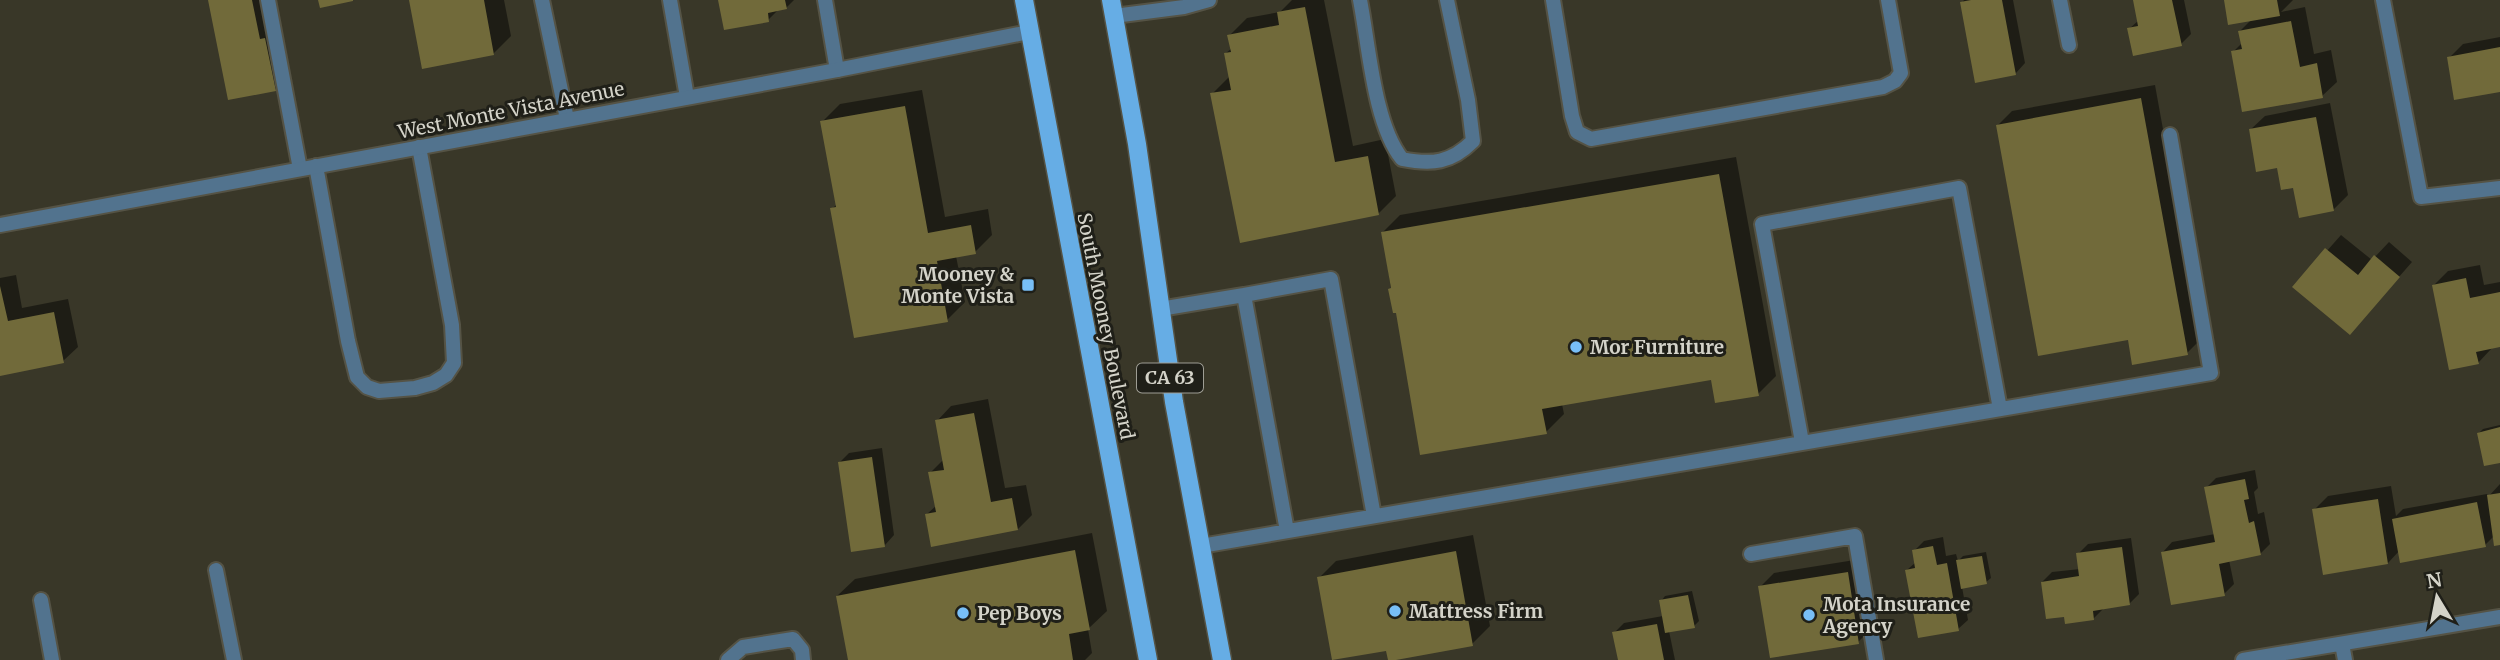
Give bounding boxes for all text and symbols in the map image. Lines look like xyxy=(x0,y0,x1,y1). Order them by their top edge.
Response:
street label: West Monte Vista Avenue xyxy=(395,76,626,144)
street label: South Mooney Boulevard xyxy=(1072,211,1140,441)
place label: Mooney & Monte Vista xyxy=(901,262,1014,308)
marker: Mooney & Monte Vista xyxy=(1020,277,1036,293)
place label: Mor Furniture xyxy=(1590,335,1724,359)
marker: Mor Furniture xyxy=(1568,339,1584,355)
road number: CA 63 xyxy=(1137,364,1203,392)
north arrow xyxy=(2402,562,2472,632)
text: N xyxy=(2425,567,2444,593)
place label: Mota Insurance Agency xyxy=(1822,592,1970,638)
place label: Mattress Firm xyxy=(1409,599,1543,623)
place label: Pep Boys xyxy=(977,601,1062,625)
marker: Mattress Firm xyxy=(1387,603,1403,619)
marker: Pep Boys xyxy=(955,605,971,621)
marker: Mota Insurance Agency xyxy=(1801,607,1817,623)

